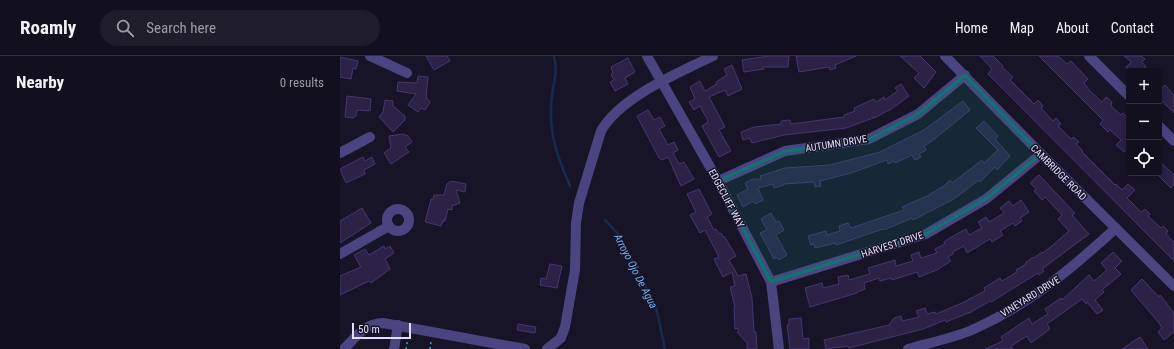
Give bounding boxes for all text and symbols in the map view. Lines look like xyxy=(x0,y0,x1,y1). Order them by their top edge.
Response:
search box xyxy=(100,10,380,46)
text: Roamly xyxy=(20,16,76,39)
icon: search xyxy=(114,17,136,39)
text: Search here xyxy=(146,19,216,37)
text: Home xyxy=(955,20,988,36)
text: Map xyxy=(1010,20,1034,36)
text: About xyxy=(1056,20,1089,36)
text: Contact xyxy=(1111,20,1154,36)
map controls xyxy=(1126,68,1162,176)
button: + xyxy=(1126,68,1162,104)
text: Nearby xyxy=(16,72,64,92)
text: 0 results xyxy=(280,75,324,90)
button: − xyxy=(1126,104,1162,140)
street label: AUTUMN DRIVE xyxy=(804,133,868,154)
button: locate xyxy=(1126,140,1162,176)
street label: CAMBRIDGE ROAD xyxy=(1029,142,1089,203)
street label: EDGECLIFF WAY xyxy=(707,167,747,230)
street label: HARVEST DRIVE xyxy=(860,229,925,260)
water label: Arroyo Ojo De Agua xyxy=(611,231,660,311)
street label: VINEYARD DRIVE xyxy=(999,274,1062,319)
scale bar xyxy=(352,321,411,340)
text: 50 m xyxy=(358,323,380,336)

